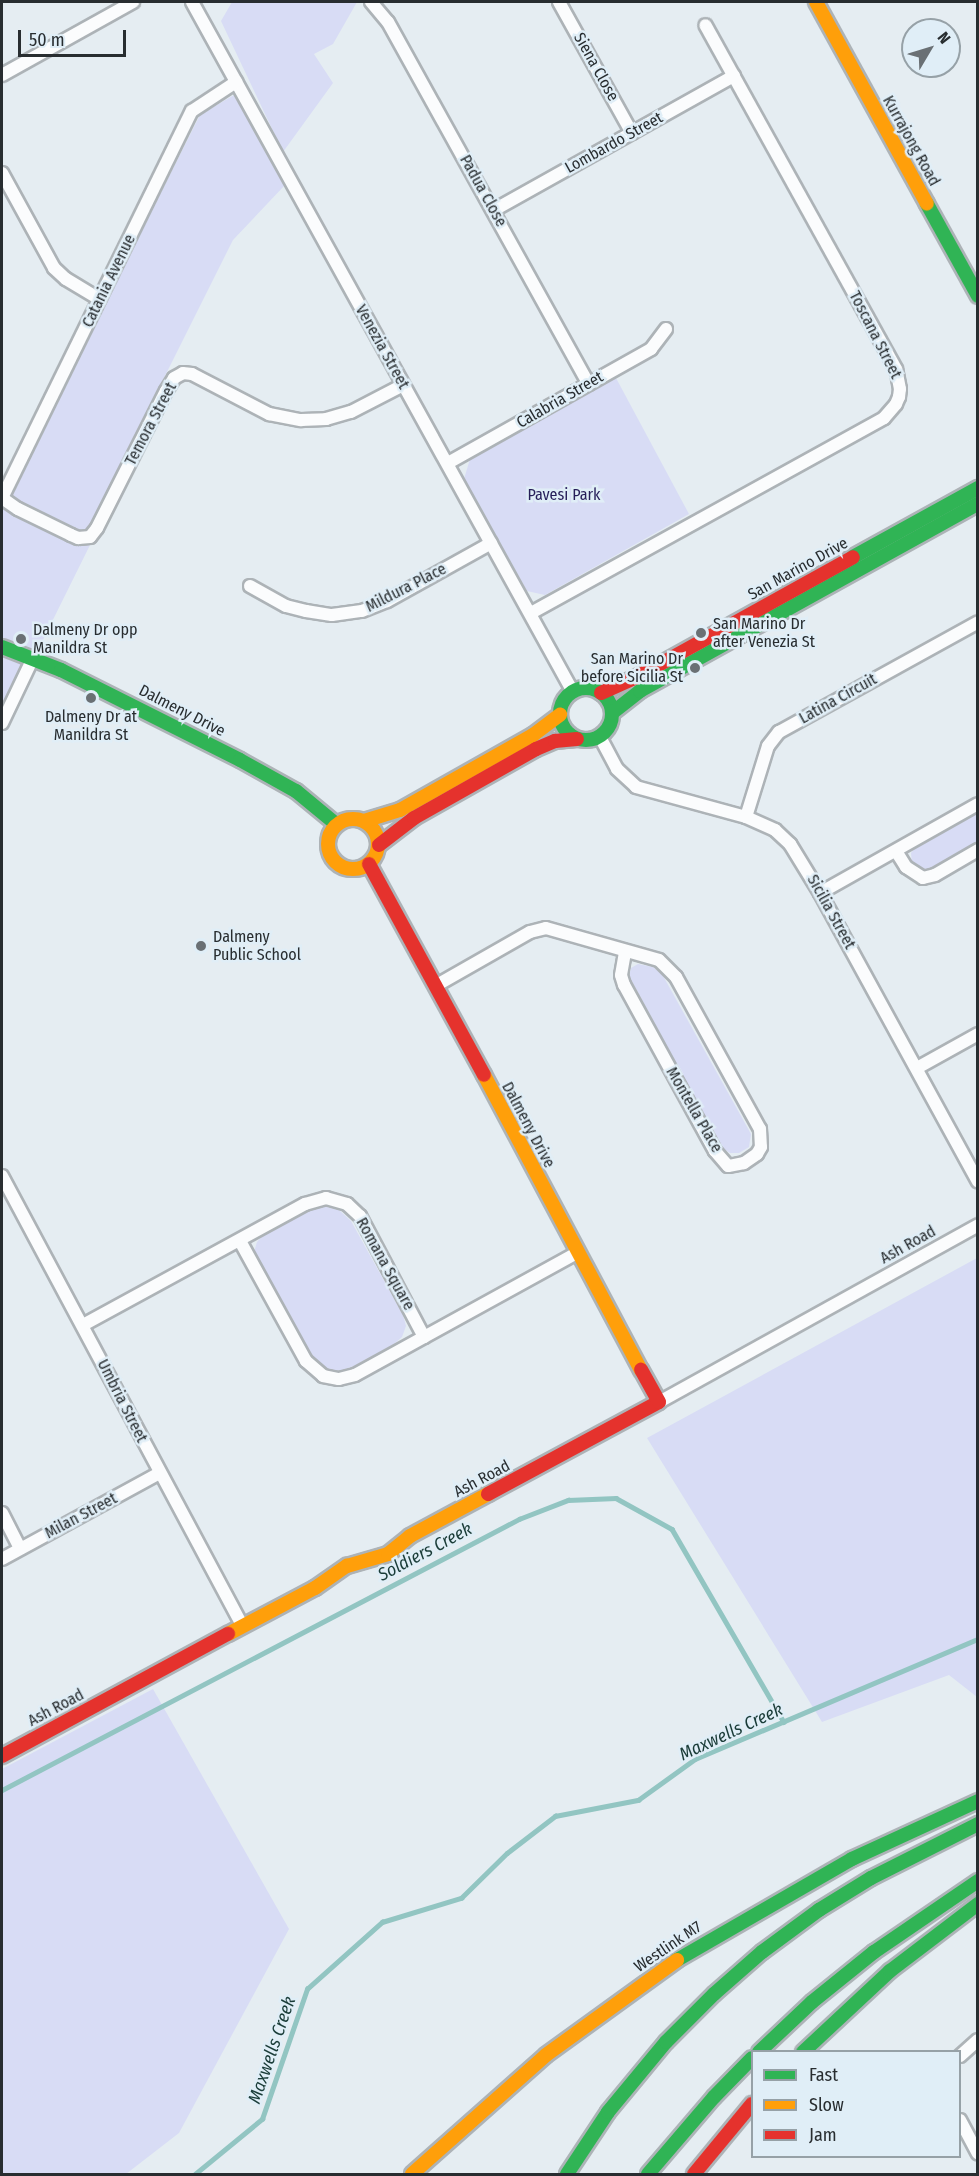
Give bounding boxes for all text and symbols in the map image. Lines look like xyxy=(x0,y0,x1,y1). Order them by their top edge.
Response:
scale bar xyxy=(21,18,129,56)
north arrow xyxy=(901,18,961,78)
text: N xyxy=(934,28,954,47)
text: 50 m xyxy=(29,29,65,51)
street label: Siena Close xyxy=(569,29,623,105)
street label: Kurrajong Road xyxy=(878,92,944,190)
street label: Lombardo Street xyxy=(562,108,666,178)
street label: Padua Close xyxy=(455,152,511,230)
street label: Catania Avenue xyxy=(78,231,140,331)
street label: Toscana Street xyxy=(845,288,905,382)
street label: Venezia Street xyxy=(351,302,413,392)
street label: Calabria Street xyxy=(513,368,607,432)
street label: Temora Street xyxy=(121,379,181,469)
park label: Pavesi Park xyxy=(527,485,601,505)
street label: San Marino Drive xyxy=(745,534,851,604)
street label: Mildura Place xyxy=(363,560,449,616)
place label: San Marino Dr after Venezia St xyxy=(713,614,815,652)
place label: Dalmeny Dr opp Manildra St xyxy=(33,620,138,658)
marker: San Marino Dr after Venezia St xyxy=(694,626,708,640)
marker: Dalmeny Dr opp Manildra St xyxy=(14,632,28,646)
place label: San Marino Dr before Sicilia St xyxy=(581,649,683,687)
marker: San Marino Dr before Sicilia St xyxy=(688,661,702,675)
street label: Latina Circuit xyxy=(796,670,880,728)
street label: Dalmeny Drive xyxy=(136,681,228,741)
marker: Dalmeny Dr at Manildra St xyxy=(84,691,98,705)
place label: Dalmeny Dr at Manildra St xyxy=(45,707,137,745)
street label: Sicilia Street xyxy=(803,871,859,953)
place label: Dalmeny Public School xyxy=(213,927,301,965)
marker: Dalmeny Public School xyxy=(194,939,208,953)
street label: Montella Place xyxy=(662,1064,726,1156)
street label: Dalmeny Drive xyxy=(497,1079,559,1171)
street label: Romana Square xyxy=(352,1214,418,1314)
street label: Ash Road xyxy=(877,1222,939,1268)
street label: Umbria Street xyxy=(93,1356,151,1446)
street label: Ash Road xyxy=(451,1456,513,1502)
street label: Milan Street xyxy=(42,1489,120,1543)
water label: Soldiers Creek xyxy=(374,1518,476,1586)
street label: Ash Road xyxy=(25,1685,87,1731)
water label: Maxwells Creek xyxy=(676,1699,786,1765)
street label: Westlink M7 xyxy=(631,1917,705,1977)
water label: Maxwells Creek xyxy=(244,1994,300,2106)
legend xyxy=(751,2050,961,2158)
text: Fast xyxy=(809,2064,838,2086)
text: Slow xyxy=(809,2094,844,2116)
text: Jam xyxy=(809,2124,837,2146)

